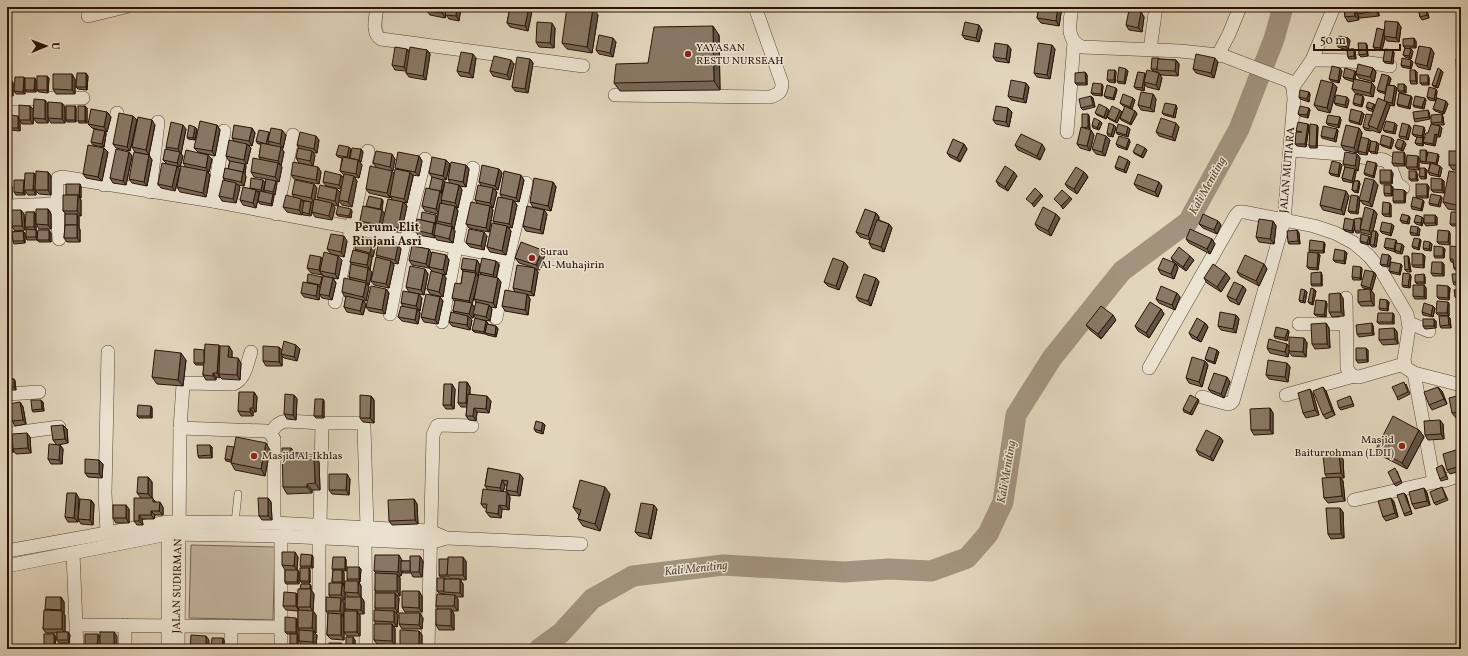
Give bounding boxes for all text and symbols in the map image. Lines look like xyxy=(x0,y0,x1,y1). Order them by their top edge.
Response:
north arrow xyxy=(26,26,66,66)
scale bar xyxy=(1314,26,1400,52)
text: 50 m xyxy=(1320,33,1346,49)
place label: YAYASAN RESTU NURSEAH xyxy=(696,41,784,69)
text: U xyxy=(47,42,62,50)
marker: YAYASAN RESTU NURSEAH xyxy=(683,49,693,59)
street label: JALAN MUTIARA xyxy=(1277,126,1299,214)
water label: Kali Meniting xyxy=(1186,154,1230,218)
district label: Perum. Elit Rinjani Asri xyxy=(352,220,422,250)
place label: Surau Al-Muhajirin xyxy=(540,245,605,273)
marker: Surau Al-Muhajirin xyxy=(527,253,537,263)
place label: Masjid Baiturrohman (LDII) xyxy=(1294,433,1394,461)
water label: Kali Meniting xyxy=(994,439,1020,505)
marker: Masjid Baiturrohman (LDII) xyxy=(1397,441,1407,451)
place label: Masjid Al-Ikhlas xyxy=(262,449,343,464)
marker: Masjid Al-Ikhlas xyxy=(249,451,259,461)
street label: JALAN SUDIRMAN xyxy=(170,539,186,633)
water label: Kali Meniting xyxy=(664,558,728,580)

